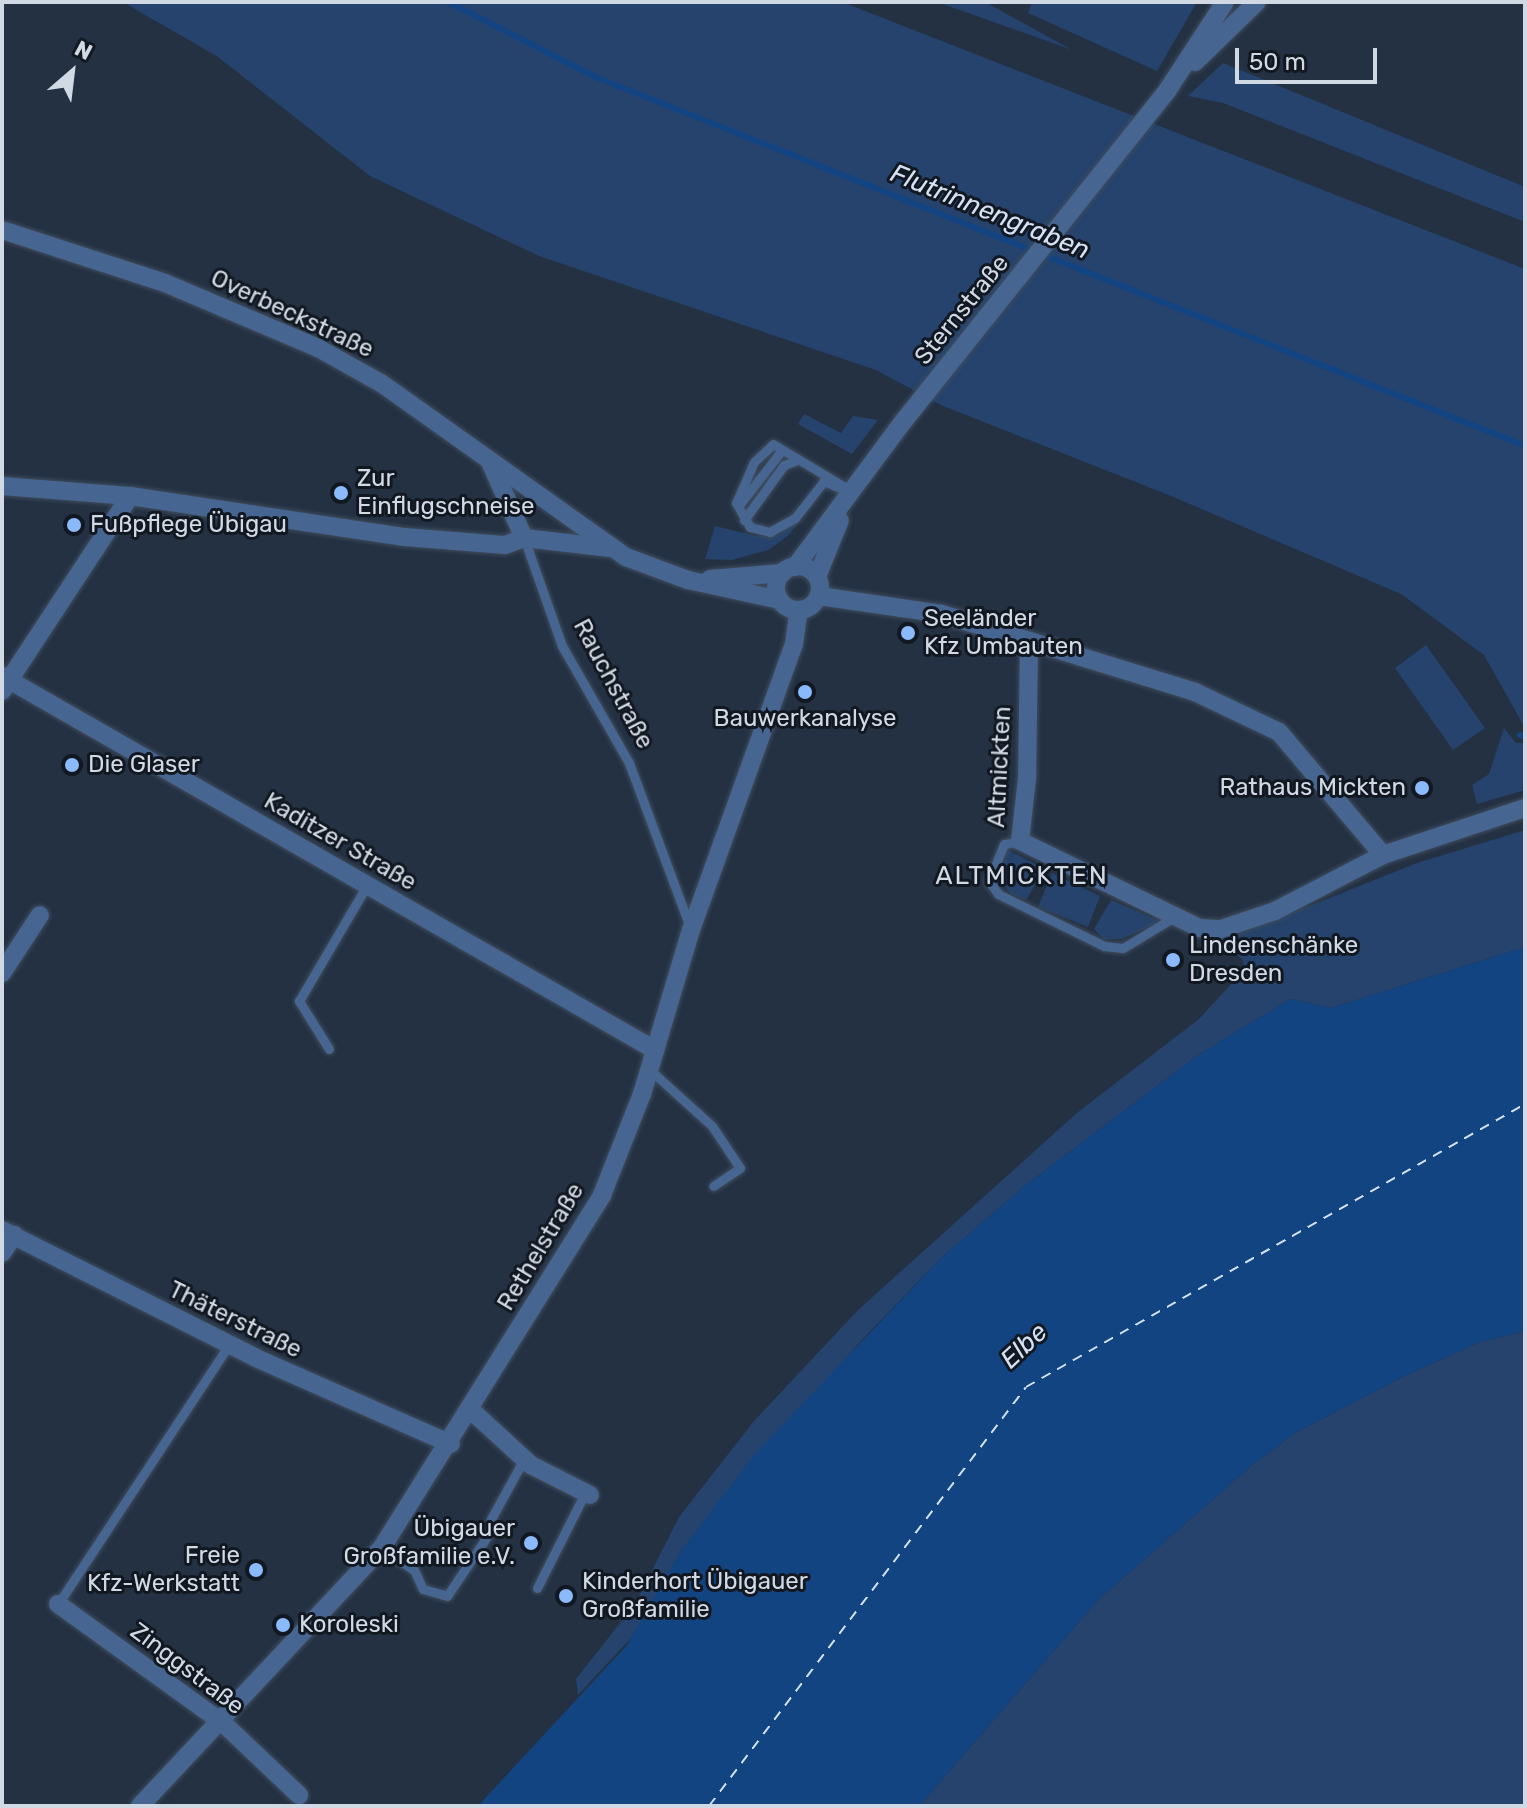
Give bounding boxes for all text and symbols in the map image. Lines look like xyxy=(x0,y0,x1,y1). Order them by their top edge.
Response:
north arrow xyxy=(32,32,112,112)
scale bar xyxy=(1239,32,1381,82)
text: N xyxy=(70,35,97,66)
text: 50 m xyxy=(1249,48,1306,76)
water label: Flutrinnengraben xyxy=(886,158,1094,266)
street label: Sternstraße xyxy=(909,249,1015,371)
street label: Overbeckstraße xyxy=(206,264,378,364)
place label: Zur Einflugschneise xyxy=(357,465,534,521)
marker: Zur Einflugschneise xyxy=(332,484,350,502)
place label: Fußpflege Übigau xyxy=(90,511,287,539)
marker: Fußpflege Übigau xyxy=(65,516,83,534)
place label: Seeländer Kfz Umbauten xyxy=(924,605,1083,661)
street label: Rauchstraße xyxy=(567,614,659,754)
marker: Seeländer Kfz Umbauten xyxy=(899,624,917,642)
marker: Bauwerkanalyse xyxy=(796,683,814,701)
place label: Bauwerkanalyse xyxy=(714,705,896,733)
street label: Altmickten xyxy=(982,706,1018,828)
place label: Die Glaser xyxy=(88,751,200,779)
marker: Die Glaser xyxy=(63,756,81,774)
place label: Rathaus Mickten xyxy=(1219,774,1406,802)
marker: Rathaus Mickten xyxy=(1413,779,1431,797)
street label: Kaditzer Straße xyxy=(259,787,421,897)
district label: ALTMICKTEN xyxy=(935,860,1109,892)
place label: Lindenschänke Dresden xyxy=(1189,932,1358,988)
marker: Lindenschänke Dresden xyxy=(1164,951,1182,969)
street label: Rethelstraße xyxy=(492,1178,590,1316)
street label: Thäterstraße xyxy=(164,1275,306,1365)
water label: Elbe xyxy=(994,1317,1054,1375)
place label: Übigauer Großfamilie e.V. xyxy=(344,1515,515,1571)
marker: Übigauer Großfamilie e.V. xyxy=(522,1534,540,1552)
place label: Freie Kfz-Werkstatt xyxy=(87,1542,240,1598)
marker: Freie Kfz-Werkstatt xyxy=(247,1561,265,1579)
place label: Kinderhort Übigauer Großfamilie xyxy=(582,1568,808,1624)
marker: Kinderhort Übigauer Großfamilie xyxy=(557,1587,575,1605)
place label: Koroleski xyxy=(299,1611,399,1639)
marker: Koroleski xyxy=(274,1616,292,1634)
street label: Zinggstraße xyxy=(125,1617,249,1721)

